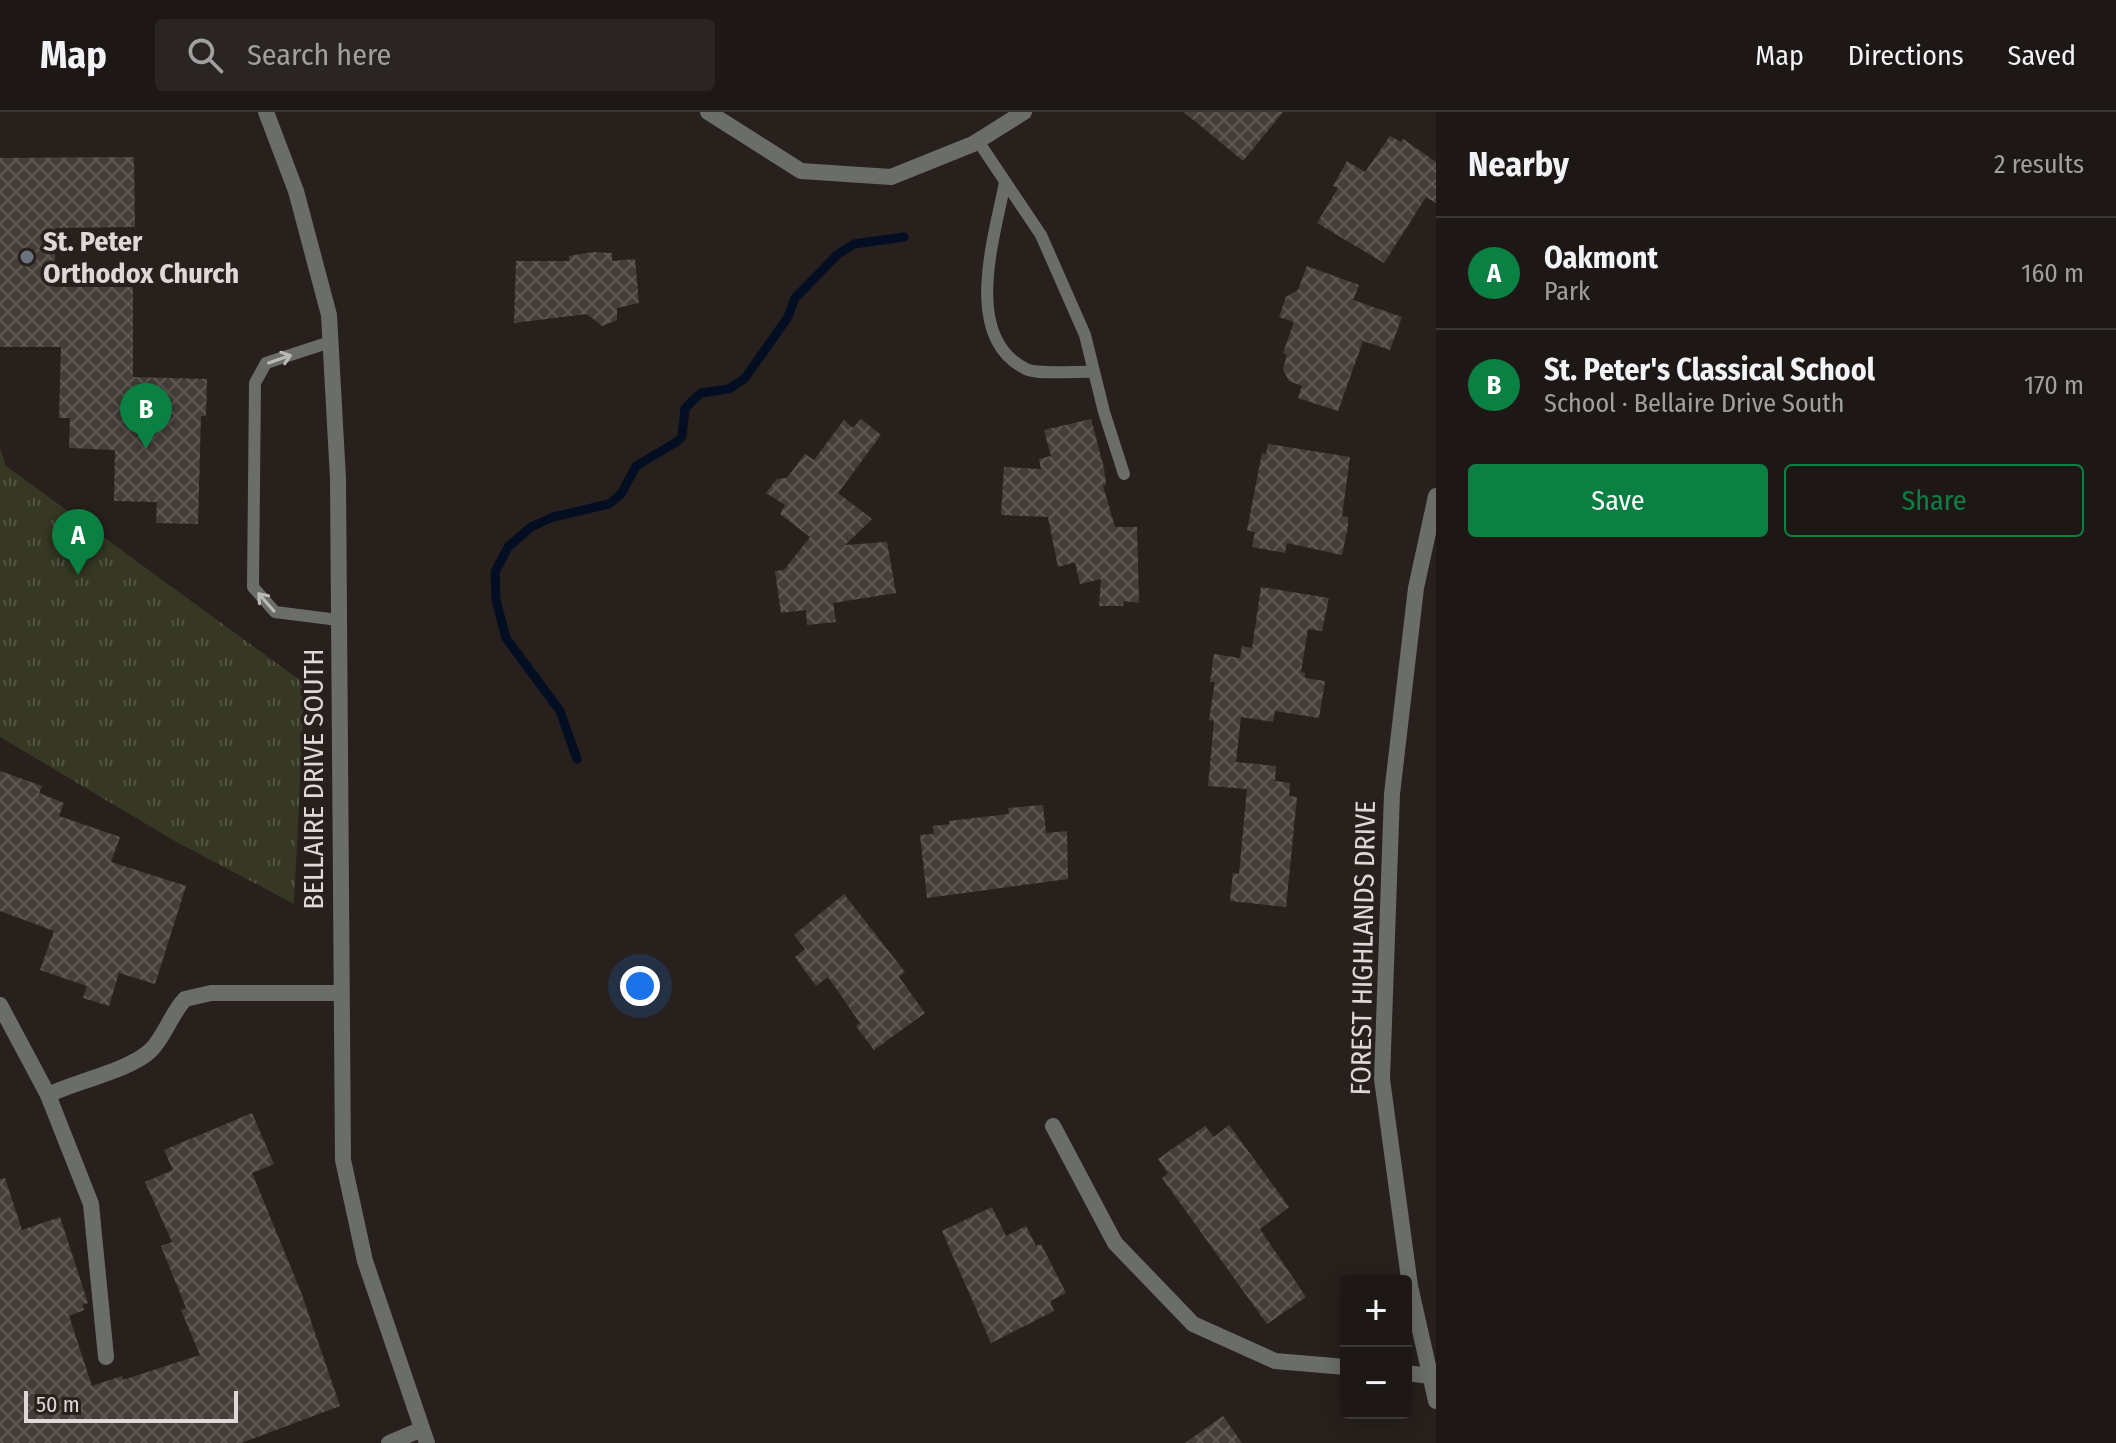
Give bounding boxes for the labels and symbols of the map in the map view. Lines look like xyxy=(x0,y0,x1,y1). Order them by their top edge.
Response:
place label: St. Peter Orthodox Church xyxy=(43,225,239,290)
marker: St. Peter Orthodox Church xyxy=(18,248,36,266)
one-way arrow xyxy=(267,350,292,365)
pin: B xyxy=(120,383,172,449)
pin: A xyxy=(52,509,104,575)
one-way arrow xyxy=(257,592,275,612)
street label: BELLAIRE DRIVE SOUTH xyxy=(297,649,330,910)
street label: FOREST HIGHLANDS DRIVE xyxy=(1344,800,1382,1096)
your location xyxy=(620,966,660,1006)
scale bar xyxy=(24,1387,238,1423)

